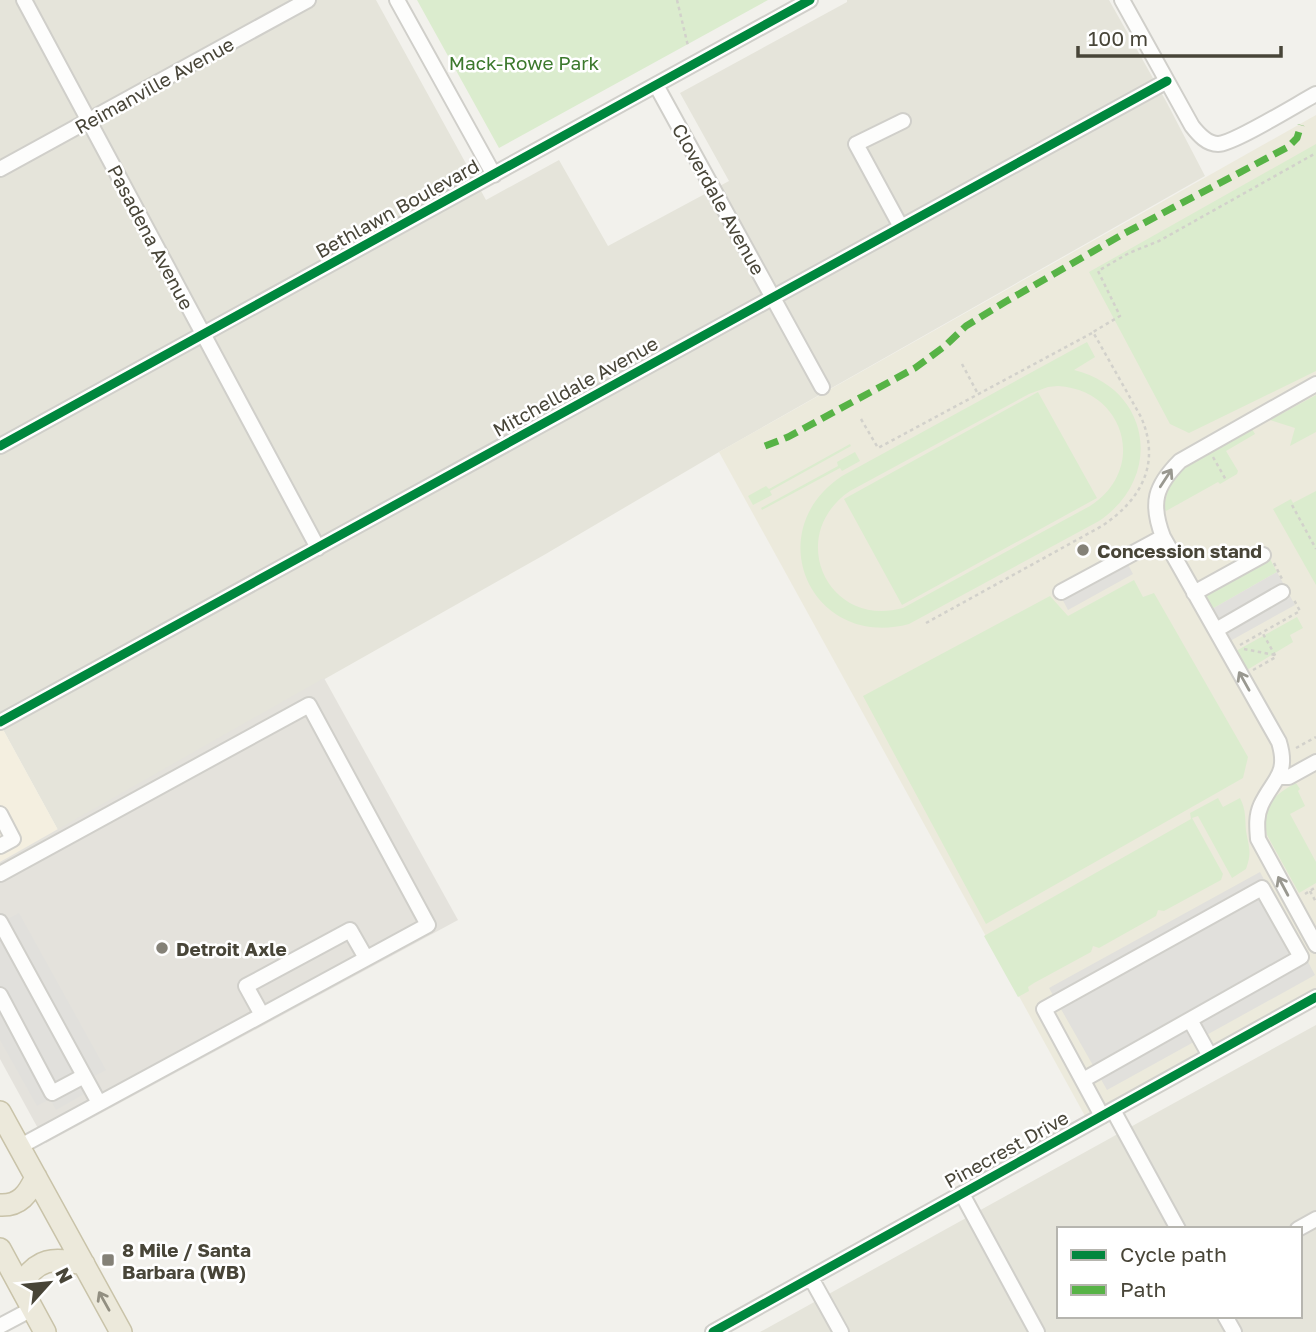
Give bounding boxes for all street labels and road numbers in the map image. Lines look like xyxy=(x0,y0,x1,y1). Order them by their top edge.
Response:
street label: Reimanville Avenue xyxy=(70,32,238,138)
street label: Cloverdale Avenue xyxy=(668,119,770,279)
street label: Bethlawn Boulevard xyxy=(311,153,483,263)
street label: Pasadena Avenue xyxy=(103,161,199,313)
street label: Mitchelldale Avenue xyxy=(488,331,662,441)
street label: Pinecrest Drive xyxy=(940,1105,1072,1193)

